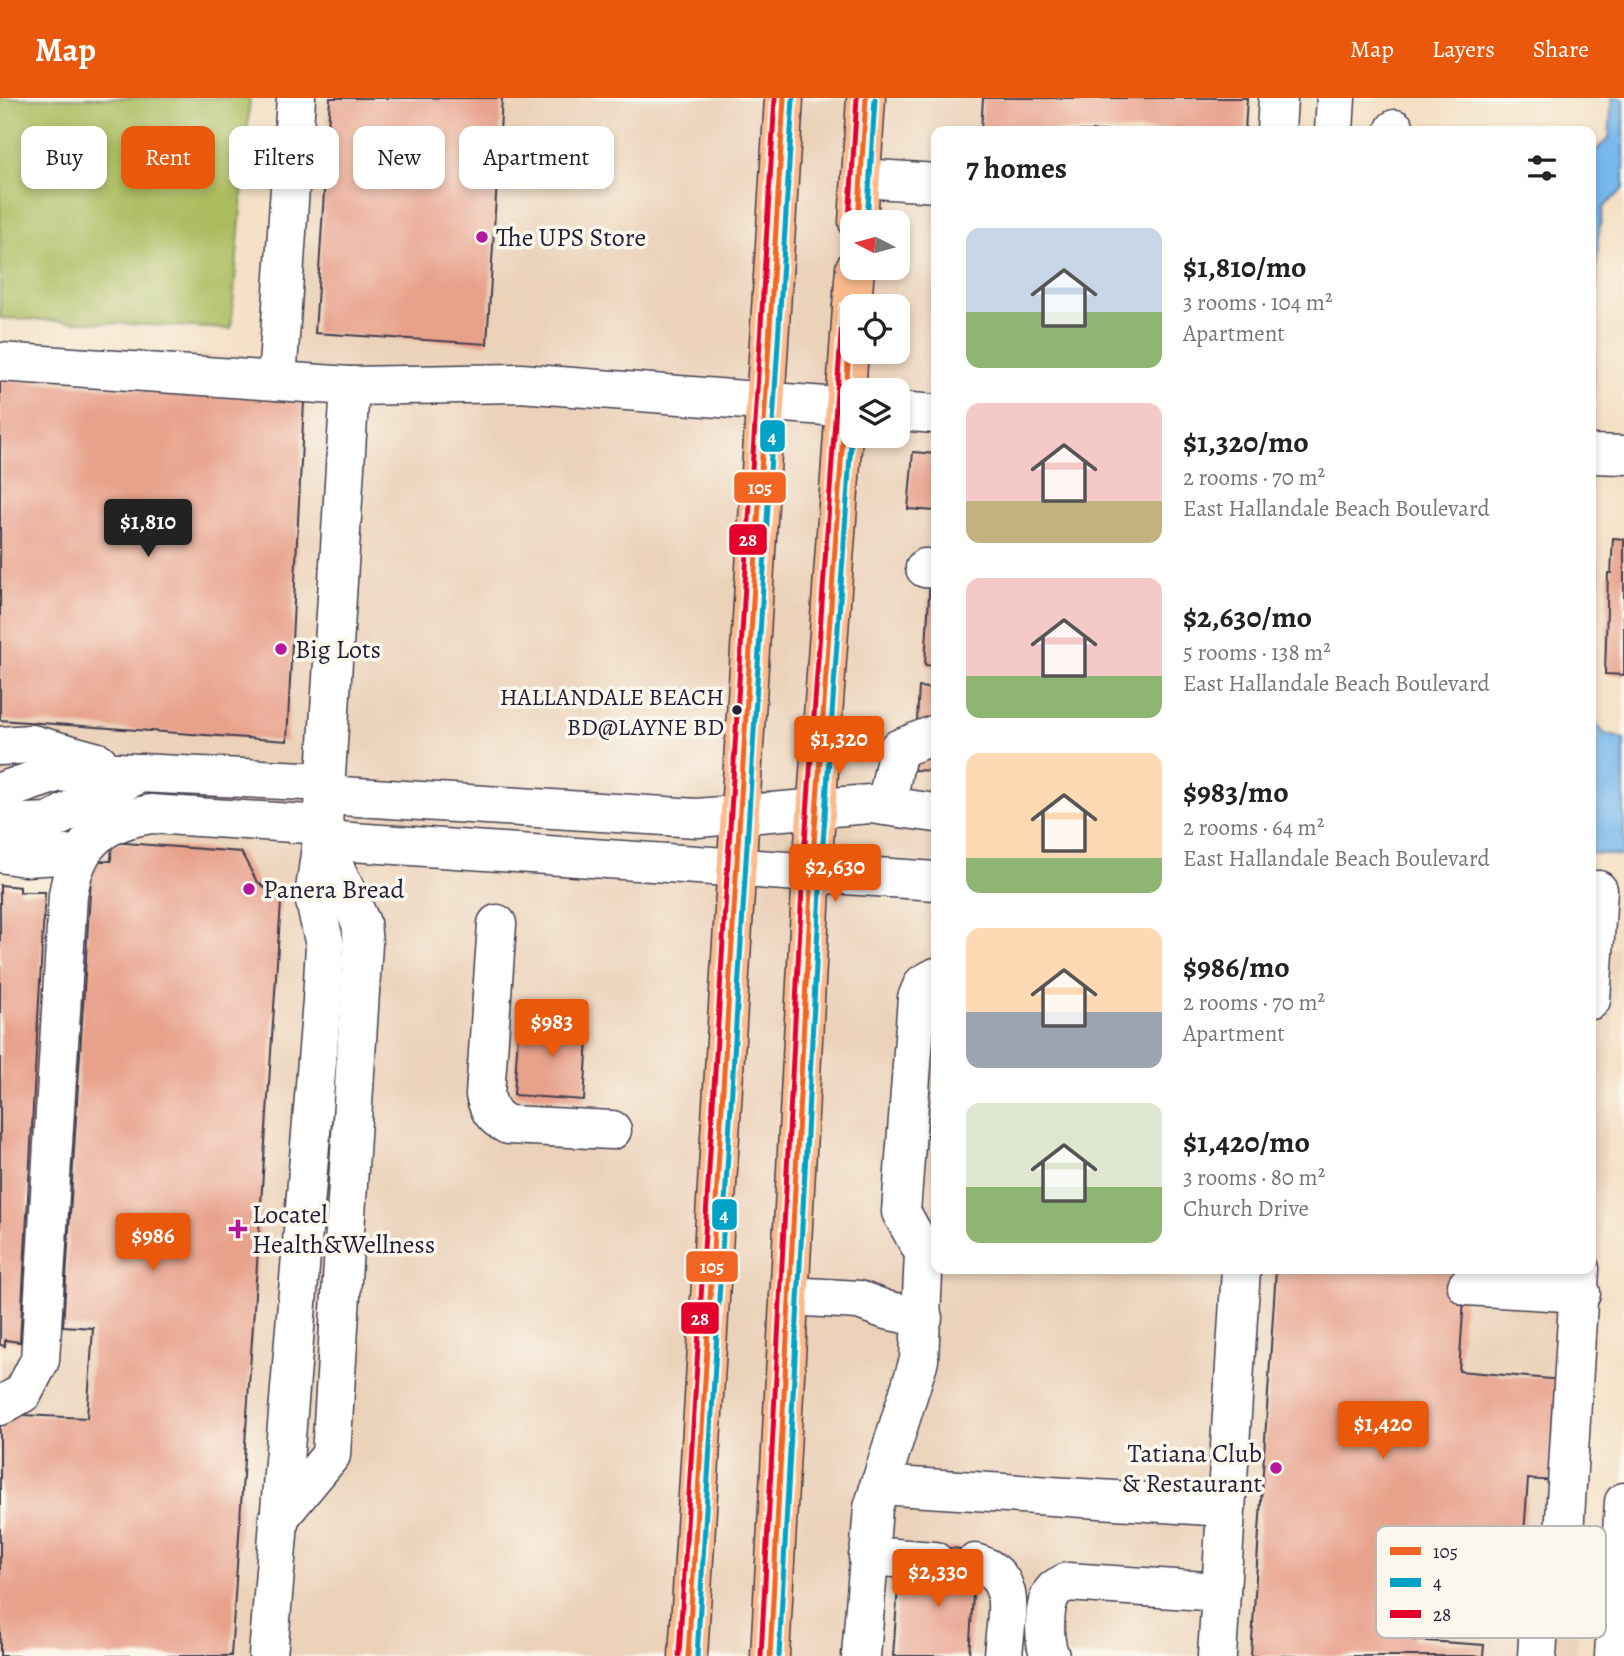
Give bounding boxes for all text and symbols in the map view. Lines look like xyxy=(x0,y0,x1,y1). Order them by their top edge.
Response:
text: Map xyxy=(35,27,96,72)
text: Map xyxy=(1350,33,1394,65)
text: Layers xyxy=(1432,33,1495,65)
text: Share xyxy=(1533,33,1589,65)
chip: Buy xyxy=(21,126,107,189)
chip: Rent xyxy=(121,126,215,189)
chip: Filters xyxy=(229,126,339,189)
chip: New xyxy=(353,126,445,189)
chip: Apartment xyxy=(459,126,614,189)
text: 7 homes xyxy=(966,148,1067,188)
icon: filters xyxy=(1523,149,1561,187)
north arrow xyxy=(840,210,910,280)
map controls xyxy=(840,210,910,448)
place label: The UPS Store xyxy=(496,220,646,255)
marker: The UPS Store xyxy=(474,229,490,245)
text: $1,810/mo xyxy=(1183,247,1307,287)
icon: home xyxy=(1022,256,1106,340)
text: 3 rooms · 104 m² xyxy=(1183,287,1332,318)
button: locate xyxy=(840,294,910,364)
text: Apartment xyxy=(1183,318,1285,349)
button: layers xyxy=(840,378,910,448)
line badge: 4 xyxy=(759,419,786,453)
text: $1,320/mo xyxy=(1183,422,1309,462)
text: 4 xyxy=(768,424,777,450)
icon: home xyxy=(1022,431,1106,515)
text: 2 rooms · 70 m² xyxy=(1183,462,1325,493)
line badge: 105 xyxy=(733,471,787,504)
text: 105 xyxy=(748,475,772,501)
text: East Hallandale Beach Boulevard xyxy=(1183,493,1490,524)
pin: $1,810 xyxy=(91,500,205,559)
text: $1,810 xyxy=(120,506,176,537)
line badge: 28 xyxy=(728,523,768,556)
text: 28 xyxy=(739,527,757,553)
text: $2,630/mo xyxy=(1183,597,1312,637)
icon: home xyxy=(1022,606,1106,690)
place label: Big Lots xyxy=(295,632,381,667)
text: 5 rooms · 138 m² xyxy=(1183,637,1331,668)
marker: Big Lots xyxy=(273,641,289,657)
text: East Hallandale Beach Boulevard xyxy=(1183,668,1490,699)
place label: HALLANDALE BEACH BD@LAYNE BD xyxy=(500,681,724,743)
marker: HALLANDALE BEACH BD@LAYNE BD xyxy=(730,703,744,717)
pin: $1,320 xyxy=(782,716,896,776)
text: $1,320 xyxy=(810,723,868,754)
text: $983/mo xyxy=(1183,772,1289,812)
icon: home xyxy=(1022,781,1106,865)
text: 2 rooms · 64 m² xyxy=(1183,812,1324,843)
text: East Hallandale Beach Boulevard xyxy=(1183,843,1490,874)
pin: $2,630 xyxy=(778,844,892,904)
text: $2,630 xyxy=(805,851,865,882)
place label: Panera Bread xyxy=(263,872,405,907)
marker: Panera Bread xyxy=(241,881,257,897)
text: $986/mo xyxy=(1183,947,1290,987)
icon: home xyxy=(1022,956,1106,1040)
text: 2 rooms · 70 m² xyxy=(1183,987,1325,1018)
pin: $983 xyxy=(511,1000,593,1059)
text: $983 xyxy=(531,1006,573,1037)
text: Apartment xyxy=(1183,1018,1285,1049)
text: $1,420/mo xyxy=(1183,1122,1310,1162)
icon: home xyxy=(1022,1131,1106,1215)
text: 3 rooms · 80 m² xyxy=(1183,1162,1325,1193)
text: Church Drive xyxy=(1183,1193,1309,1224)
place label: Locatel Health&Wellness xyxy=(252,1197,435,1262)
line badge: 4 xyxy=(711,1198,738,1231)
text: 4 xyxy=(720,1202,729,1228)
pin: $986 xyxy=(112,1214,194,1273)
text: $986 xyxy=(131,1220,175,1251)
marker: Locatel Health&Wellness xyxy=(230,1221,246,1237)
line badge: 105 xyxy=(685,1250,739,1283)
text: 105 xyxy=(700,1254,724,1280)
line badge: 28 xyxy=(680,1301,720,1335)
text: 28 xyxy=(691,1306,709,1332)
pin: $1,420 xyxy=(1326,1402,1440,1461)
text: $1,420 xyxy=(1354,1408,1412,1439)
place label: Tatiana Club & Restaurant xyxy=(1122,1436,1262,1501)
marker: Tatiana Club & Restaurant xyxy=(1268,1460,1284,1476)
legend xyxy=(1376,1526,1606,1638)
text: 105 xyxy=(1433,1539,1458,1565)
pin: $2,330 xyxy=(881,1550,995,1609)
text: $2,330 xyxy=(908,1556,968,1587)
text: 4 xyxy=(1433,1570,1442,1596)
text: 28 xyxy=(1433,1602,1451,1628)

